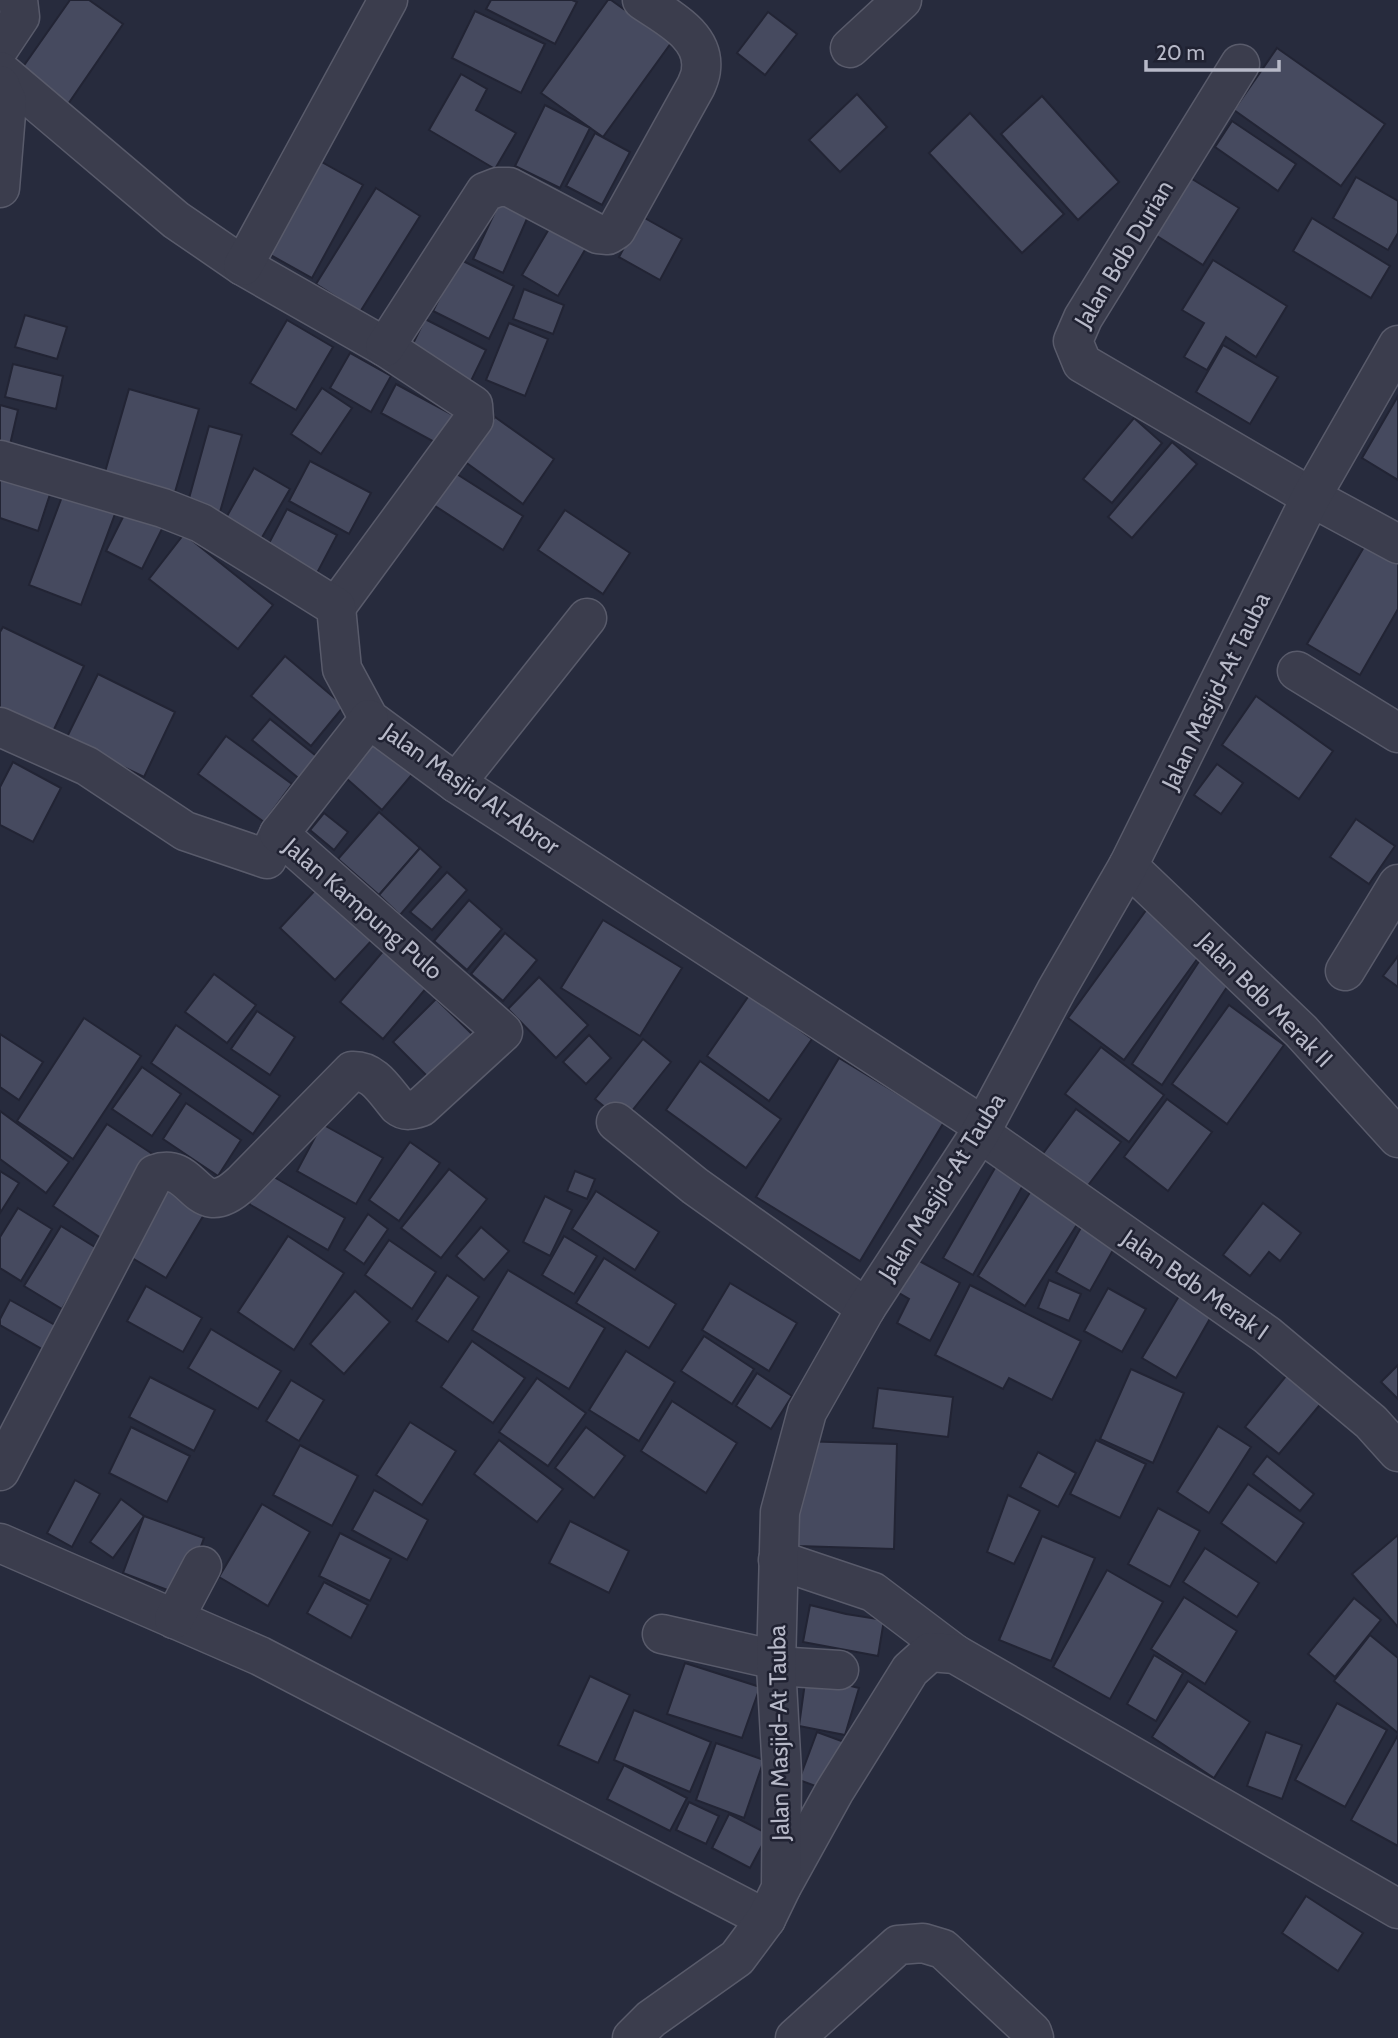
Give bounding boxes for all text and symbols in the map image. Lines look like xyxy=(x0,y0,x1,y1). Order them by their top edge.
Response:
scale bar xyxy=(1146,28,1279,72)
text: 20 m xyxy=(1156,40,1205,65)
street label: Jalan Bdb Durian xyxy=(1068,175,1179,334)
street label: Jalan Masjid-At Tauba xyxy=(1155,587,1276,795)
street label: Jalan Masjid Al-Abror xyxy=(376,716,566,861)
street label: Jalan Kampung Pulo xyxy=(277,831,449,986)
street label: Jalan Bdb Merak II xyxy=(1191,926,1339,1073)
street label: Jalan Masjid-At Tauba xyxy=(872,1087,1011,1287)
street label: Jalan Bdb Merak I xyxy=(1116,1223,1274,1346)
street label: Jalan Masjid-At Tauba xyxy=(762,1624,795,1842)

